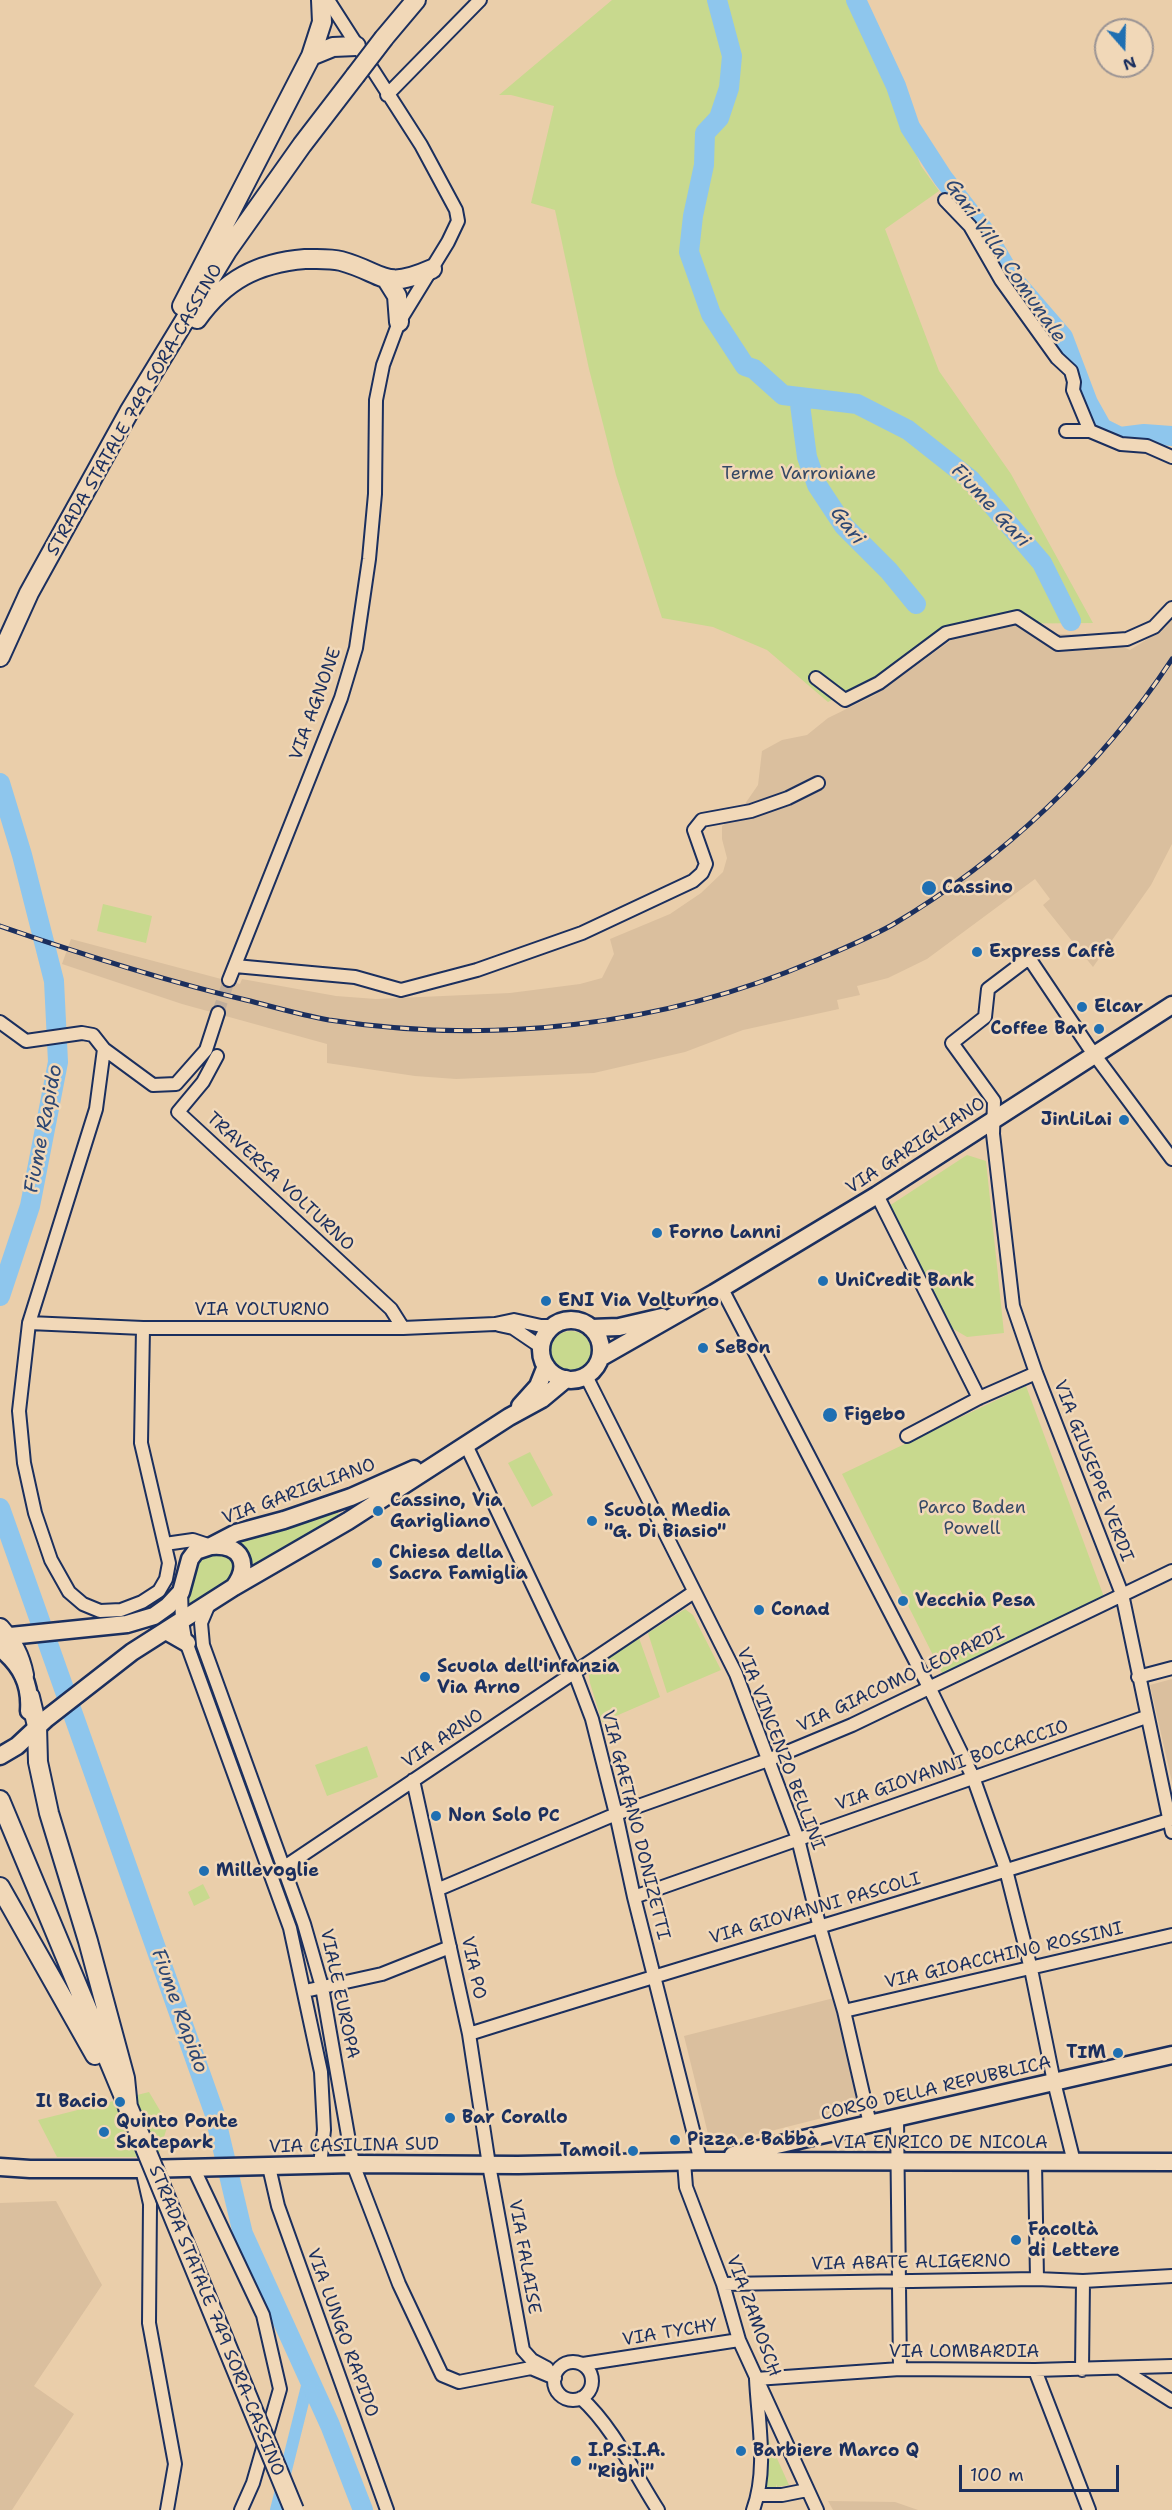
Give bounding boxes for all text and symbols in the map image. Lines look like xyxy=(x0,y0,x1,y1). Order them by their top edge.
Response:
north arrow xyxy=(1094,18,1154,78)
text: N xyxy=(1120,51,1139,76)
water label: Gari Villa Comunale xyxy=(939,174,1071,348)
street label: STRADA STATALE 749 SORA-CASSINO xyxy=(42,260,228,560)
water label: Fiume Gari xyxy=(945,459,1035,553)
park label: Terme Varroniane xyxy=(722,463,876,485)
water label: Gari xyxy=(825,502,869,550)
street label: VIA AGNONE xyxy=(286,645,346,763)
place label: Cassino xyxy=(942,877,1013,899)
marker: Cassino xyxy=(920,879,938,897)
place label: Express Caffè xyxy=(989,941,1115,963)
marker: Express Caffè xyxy=(970,945,984,959)
place label: Elcar xyxy=(1094,996,1143,1018)
marker: Elcar xyxy=(1075,1000,1089,1014)
place label: Coffee Bar xyxy=(990,1018,1087,1040)
marker: Coffee Bar xyxy=(1092,1022,1106,1036)
water label: Fiume Rapido xyxy=(20,1063,68,1195)
street label: VIA GARIGLIANO xyxy=(842,1093,990,1199)
street label: TRAVERSA VOLTURNO xyxy=(202,1108,358,1256)
place label: JinLiLai xyxy=(1041,1109,1112,1131)
marker: JinLiLai xyxy=(1117,1113,1131,1127)
place label: Forno Lanni xyxy=(669,1222,781,1244)
marker: Forno Lanni xyxy=(650,1226,664,1240)
place label: UniCredit Bank xyxy=(835,1270,975,1292)
marker: UniCredit Bank xyxy=(816,1274,830,1288)
place label: ENI Via Volturno xyxy=(558,1290,719,1312)
marker: ENI Via Volturno xyxy=(539,1294,553,1308)
street label: VIA VOLTURNO xyxy=(194,1299,330,1321)
place label: SeBon xyxy=(715,1337,770,1359)
marker: SeBon xyxy=(696,1341,710,1355)
street label: VIA GIUSEPPE VERDI xyxy=(1048,1377,1138,1565)
place label: Figebo xyxy=(844,1404,905,1426)
marker: Figebo xyxy=(821,1406,839,1424)
street label: VIA GARIGLIANO xyxy=(219,1454,379,1530)
place label: Cassino, Via Garigliano xyxy=(390,1490,502,1532)
park label: Parco Baden Powell xyxy=(918,1497,1026,1540)
place label: Scuola Media "G. Di Biasio" xyxy=(604,1500,730,1543)
marker: Cassino, Via Garigliano xyxy=(371,1504,385,1518)
marker: Scuola Media "G. Di Biasio" xyxy=(585,1514,599,1528)
place label: Chiesa della Sacra Famiglia xyxy=(389,1542,528,1584)
marker: Chiesa della Sacra Famiglia xyxy=(370,1556,384,1570)
place label: Vecchia Pesa xyxy=(915,1590,1035,1612)
marker: Vecchia Pesa xyxy=(896,1594,910,1608)
place label: Conad xyxy=(771,1599,830,1621)
marker: Conad xyxy=(752,1603,766,1617)
street label: VIA GIACOMO LEOPARDI xyxy=(794,1622,1008,1738)
street label: VIA VINCENZO BELLINI xyxy=(731,1645,829,1853)
place label: Scuola dell'infanzia Via Arno xyxy=(437,1656,619,1698)
marker: Scuola dell'infanzia Via Arno xyxy=(418,1670,432,1684)
street label: VIA ARNO xyxy=(398,1705,488,1773)
street label: VIA GAETANO DONIZETTI xyxy=(596,1708,674,1942)
street label: VIA GIOVANNI BOCCACCIO xyxy=(833,1716,1071,1816)
place label: Non Solo PC xyxy=(448,1805,560,1827)
marker: Non Solo PC xyxy=(429,1809,443,1823)
place label: Millevoglie xyxy=(216,1860,319,1882)
marker: Millevoglie xyxy=(197,1864,211,1878)
street label: VIA GIOVANNI PASCOLI xyxy=(707,1868,923,1950)
street label: VIA GIOACCHINO ROSSINI xyxy=(883,1918,1125,1994)
street label: VIALE EUROPA xyxy=(315,1927,363,2061)
street label: VIA PO xyxy=(456,1935,490,2001)
water label: Fiume Rapido xyxy=(145,1946,213,2076)
place label: TIM xyxy=(1066,2042,1106,2064)
marker: TIM xyxy=(1111,2046,1125,2060)
street label: CORSO DELLA REPUBBLICA xyxy=(819,2052,1053,2126)
place label: Il Bacio xyxy=(36,2091,108,2113)
marker: Il Bacio xyxy=(113,2095,127,2109)
place label: Bar Corallo xyxy=(462,2107,568,2129)
place label: Quinto Ponte Skatepark xyxy=(116,2111,238,2154)
marker: Bar Corallo xyxy=(443,2111,457,2125)
marker: Quinto Ponte Skatepark xyxy=(97,2125,111,2139)
place label: Pizza e Babbà xyxy=(687,2129,819,2151)
street label: VIA ENRICO DE NICOLA xyxy=(832,2132,1048,2154)
marker: Pizza e Babbà xyxy=(668,2133,682,2147)
street label: VIA CASILINA SUD xyxy=(269,2134,439,2158)
place label: Tamoil xyxy=(560,2140,621,2162)
marker: Tamoil xyxy=(626,2144,640,2158)
street label: STRADA STATALE 749 SORA-CASSINO xyxy=(144,2162,288,2480)
street label: VIA FALAISE xyxy=(503,2198,545,2316)
place label: Facoltà di Lettere xyxy=(1028,2219,1120,2262)
marker: Facoltà di Lettere xyxy=(1009,2233,1023,2247)
street label: VIA LUNGO RAPIDO xyxy=(301,2246,383,2420)
street label: VIA ABATE ALIGERNO xyxy=(811,2250,1011,2276)
street label: VIA ZAMOSCH xyxy=(721,2252,785,2380)
street label: VIA TYCHY xyxy=(621,2315,719,2351)
street label: VIA LOMBARDIA xyxy=(889,2341,1039,2363)
place label: I.P.S.I.A. "Righi" xyxy=(588,2440,666,2482)
place label: Barbiere Marco Q xyxy=(753,2440,919,2462)
marker: Barbiere Marco Q xyxy=(734,2444,748,2458)
scale bar xyxy=(962,2453,1122,2491)
marker: I.P.S.I.A. "Righi" xyxy=(569,2454,583,2468)
text: 100 m xyxy=(970,2463,1024,2487)

